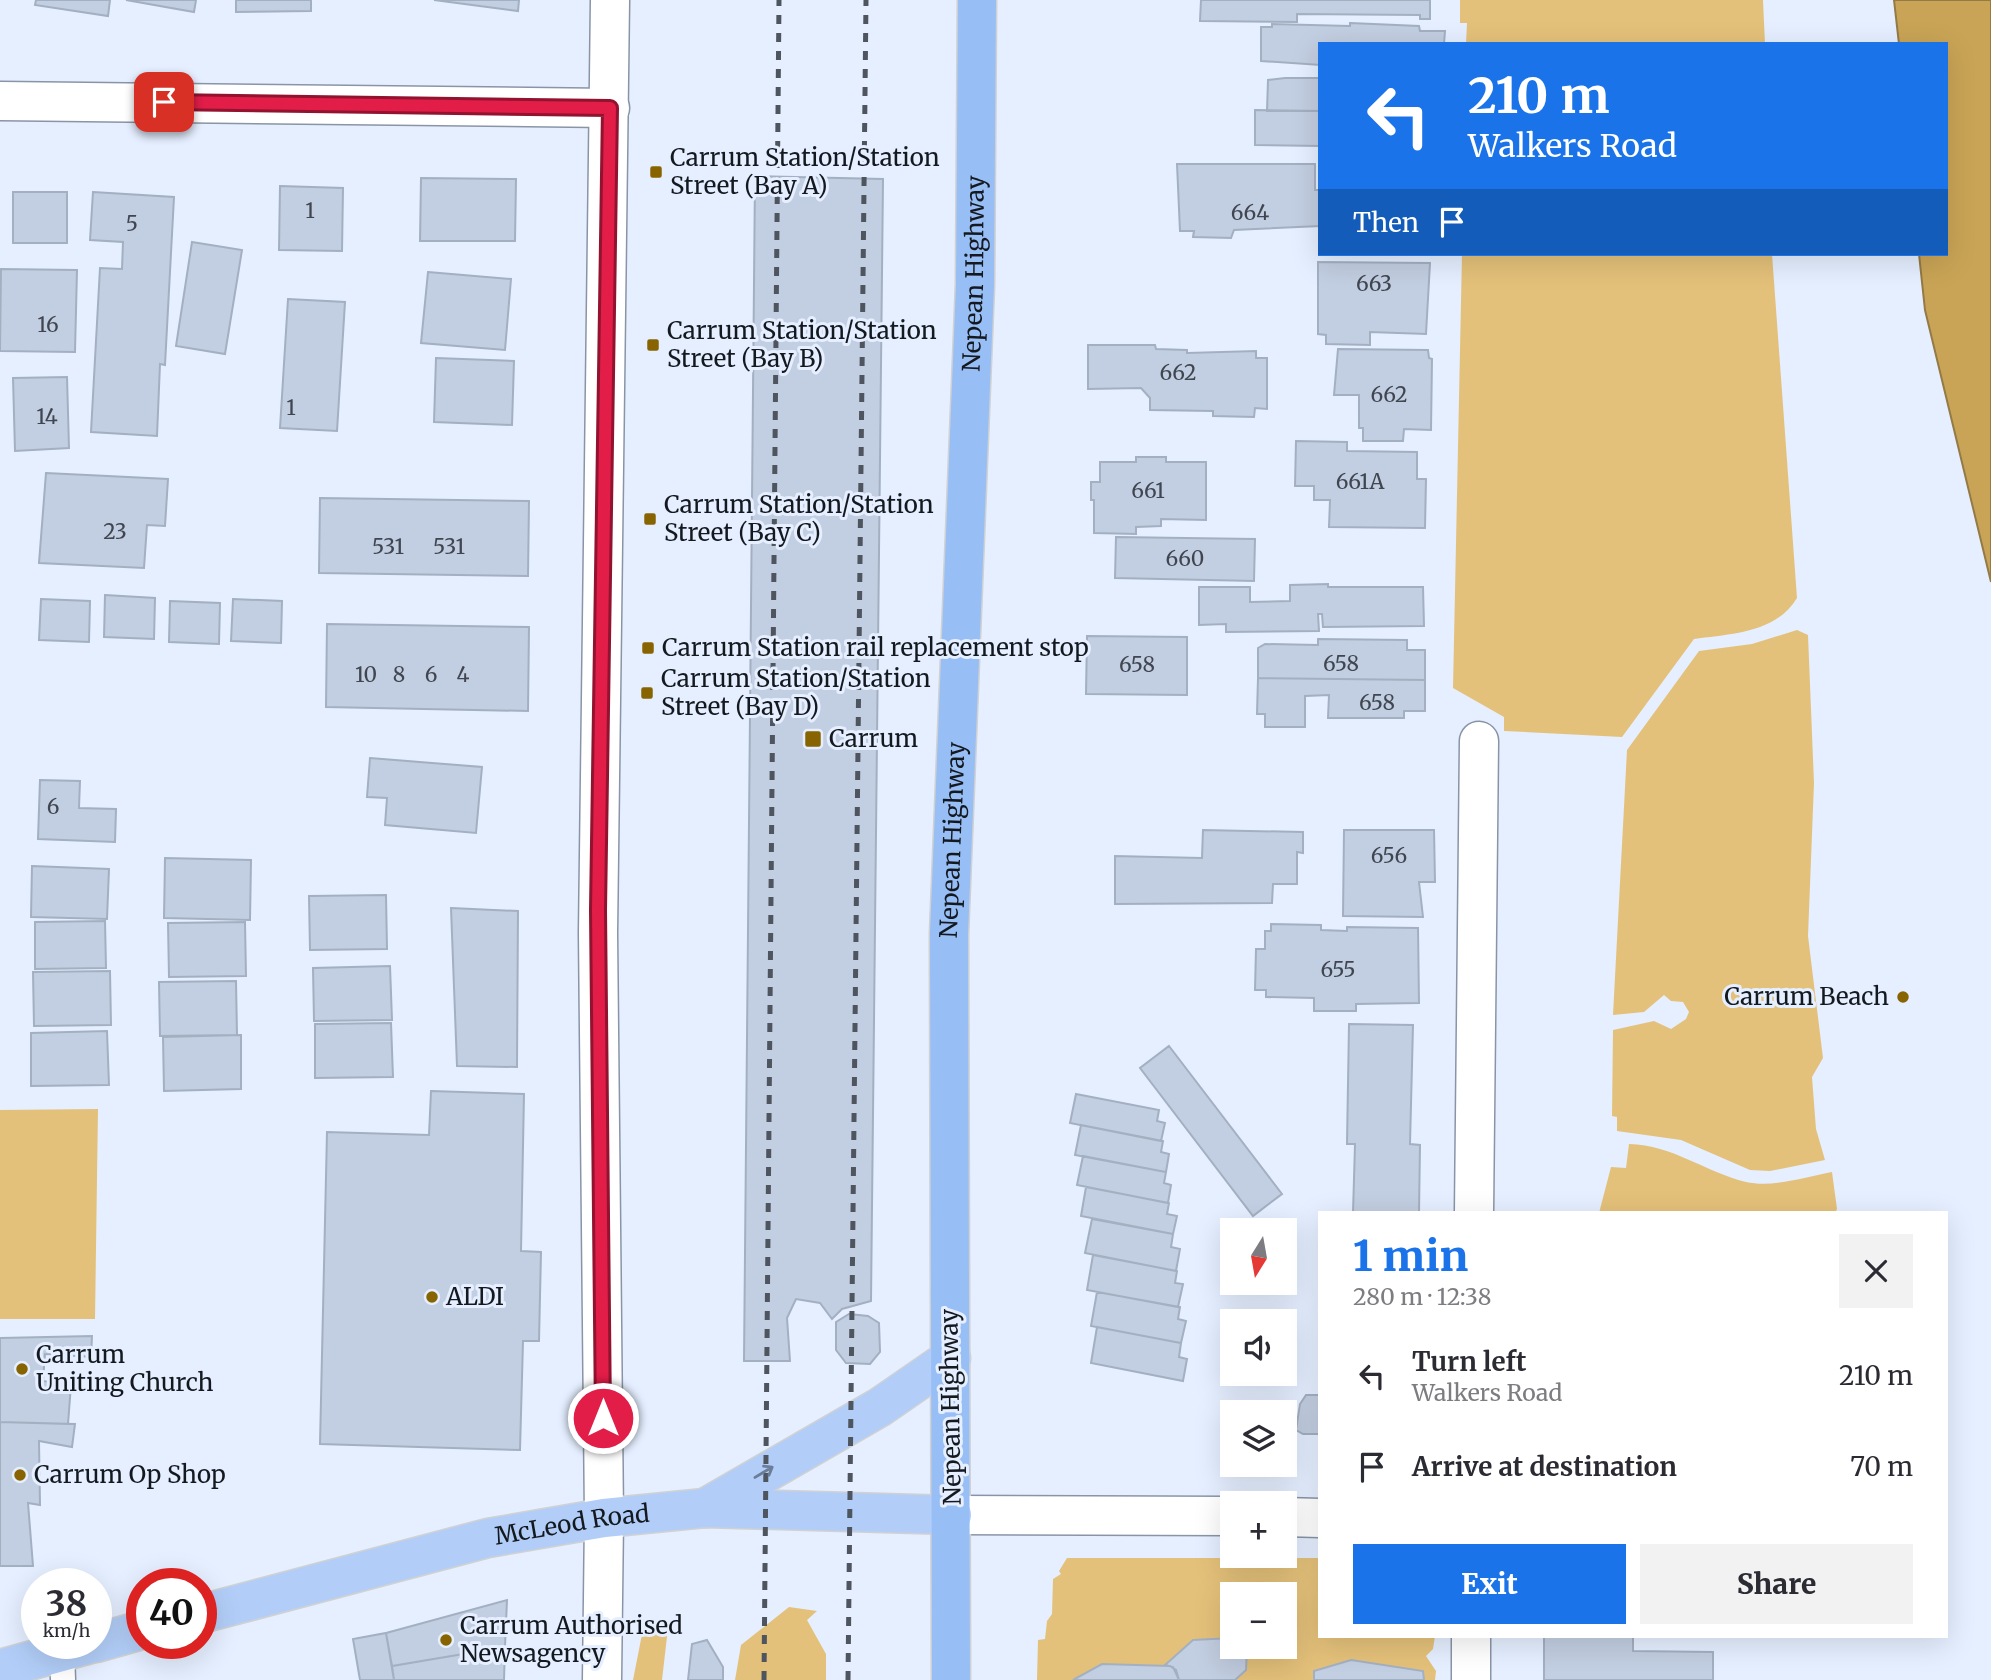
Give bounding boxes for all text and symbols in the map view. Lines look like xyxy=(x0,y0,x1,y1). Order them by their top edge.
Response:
text: 210 m xyxy=(1468,65,1609,126)
icon: left xyxy=(1353,70,1444,161)
pin xyxy=(134,72,194,132)
icon: arrive xyxy=(145,83,183,121)
text: Walkers Road xyxy=(1468,126,1677,166)
place label: Carrum Station/Station Street (Bay A) xyxy=(670,142,940,201)
marker: Carrum Station/Station Street (Bay A) xyxy=(648,164,664,180)
street label: Nepean Highway xyxy=(956,175,991,372)
house number: 1 xyxy=(305,197,315,224)
house number: 664 xyxy=(1231,199,1269,226)
icon: arrive xyxy=(1433,203,1471,241)
text: Then xyxy=(1353,206,1419,239)
house number: 5 xyxy=(126,210,138,237)
house number: 663 xyxy=(1356,270,1392,297)
house number: 16 xyxy=(37,311,59,338)
place label: Carrum Station/Station Street (Bay B) xyxy=(667,315,937,374)
marker: Carrum Station/Station Street (Bay B) xyxy=(645,337,661,353)
house number: 662 xyxy=(1160,359,1197,386)
house number: 662 xyxy=(1371,381,1408,408)
house number: 1 xyxy=(286,394,296,421)
house number: 14 xyxy=(36,403,58,430)
house number: 661A xyxy=(1336,468,1385,495)
house number: 661 xyxy=(1131,477,1165,504)
place label: Carrum Station/Station Street (Bay C) xyxy=(664,489,934,548)
marker: Carrum Station/Station Street (Bay C) xyxy=(642,511,658,527)
house number: 23 xyxy=(103,518,127,545)
house number: 531 xyxy=(372,533,404,560)
house number: 531 xyxy=(433,533,465,560)
house number: 660 xyxy=(1166,545,1204,572)
place label: Carrum Station rail replacement stop xyxy=(662,632,1089,663)
marker: Carrum Station rail replacement stop xyxy=(640,640,656,656)
house number: 658 xyxy=(1323,650,1359,677)
house number: 658 xyxy=(1119,651,1155,678)
house number: 10 xyxy=(355,661,377,688)
house number: 8 xyxy=(393,661,405,688)
house number: 6 xyxy=(425,661,437,688)
house number: 4 xyxy=(457,661,470,688)
place label: Carrum Station/Station Street (Bay D) xyxy=(661,663,931,722)
marker: Carrum Station/Station Street (Bay D) xyxy=(639,685,655,701)
house number: 658 xyxy=(1359,689,1395,716)
place label: Carrum xyxy=(829,723,918,754)
marker: Carrum xyxy=(803,729,823,749)
street label: Nepean Highway xyxy=(933,741,972,939)
house number: 6 xyxy=(47,793,59,820)
house number: 656 xyxy=(1371,842,1407,869)
house number: 655 xyxy=(1320,956,1356,983)
place label: Carrum Beach xyxy=(1724,981,1889,1012)
marker: Carrum Beach xyxy=(1895,989,1911,1005)
north arrow xyxy=(1220,1218,1297,1295)
map controls xyxy=(1220,1218,1297,1659)
text: 1 min xyxy=(1353,1230,1468,1282)
button: close xyxy=(1839,1234,1913,1308)
place label: ALDI xyxy=(445,1281,504,1312)
text: 280 m · 12:38 xyxy=(1353,1282,1491,1311)
marker: ALDI xyxy=(424,1289,440,1305)
street label: Nepean Highway xyxy=(933,1309,968,1505)
button: sound xyxy=(1220,1309,1297,1386)
place label: Carrum Uniting Church xyxy=(36,1339,213,1398)
text: Turn left xyxy=(1412,1345,1526,1378)
icon: left xyxy=(1353,1357,1391,1395)
text: 210 m xyxy=(1839,1359,1913,1392)
marker: Carrum Uniting Church xyxy=(14,1361,30,1377)
text: Walkers Road xyxy=(1412,1378,1562,1407)
position arrow xyxy=(566,1381,640,1455)
button: layers xyxy=(1220,1400,1297,1477)
icon: arrive xyxy=(1353,1448,1391,1486)
text: Arrive at destination xyxy=(1412,1450,1677,1483)
text: 70 m xyxy=(1850,1450,1913,1483)
place label: Carrum Op Shop xyxy=(34,1459,226,1490)
one-way arrow xyxy=(753,1465,773,1479)
marker: Carrum Op Shop xyxy=(12,1467,28,1483)
button: + xyxy=(1220,1491,1297,1568)
street label: McLeod Road xyxy=(492,1498,651,1552)
button: Exit xyxy=(1353,1544,1626,1624)
button: Share xyxy=(1640,1544,1913,1624)
speed limit sign: 40 xyxy=(126,1568,217,1659)
text: 38 xyxy=(46,1582,87,1626)
button: − xyxy=(1220,1582,1297,1659)
place label: Carrum Authorised Newsagency xyxy=(460,1610,683,1669)
text: km/h xyxy=(43,1619,90,1642)
marker: Carrum Authorised Newsagency xyxy=(438,1632,454,1648)

